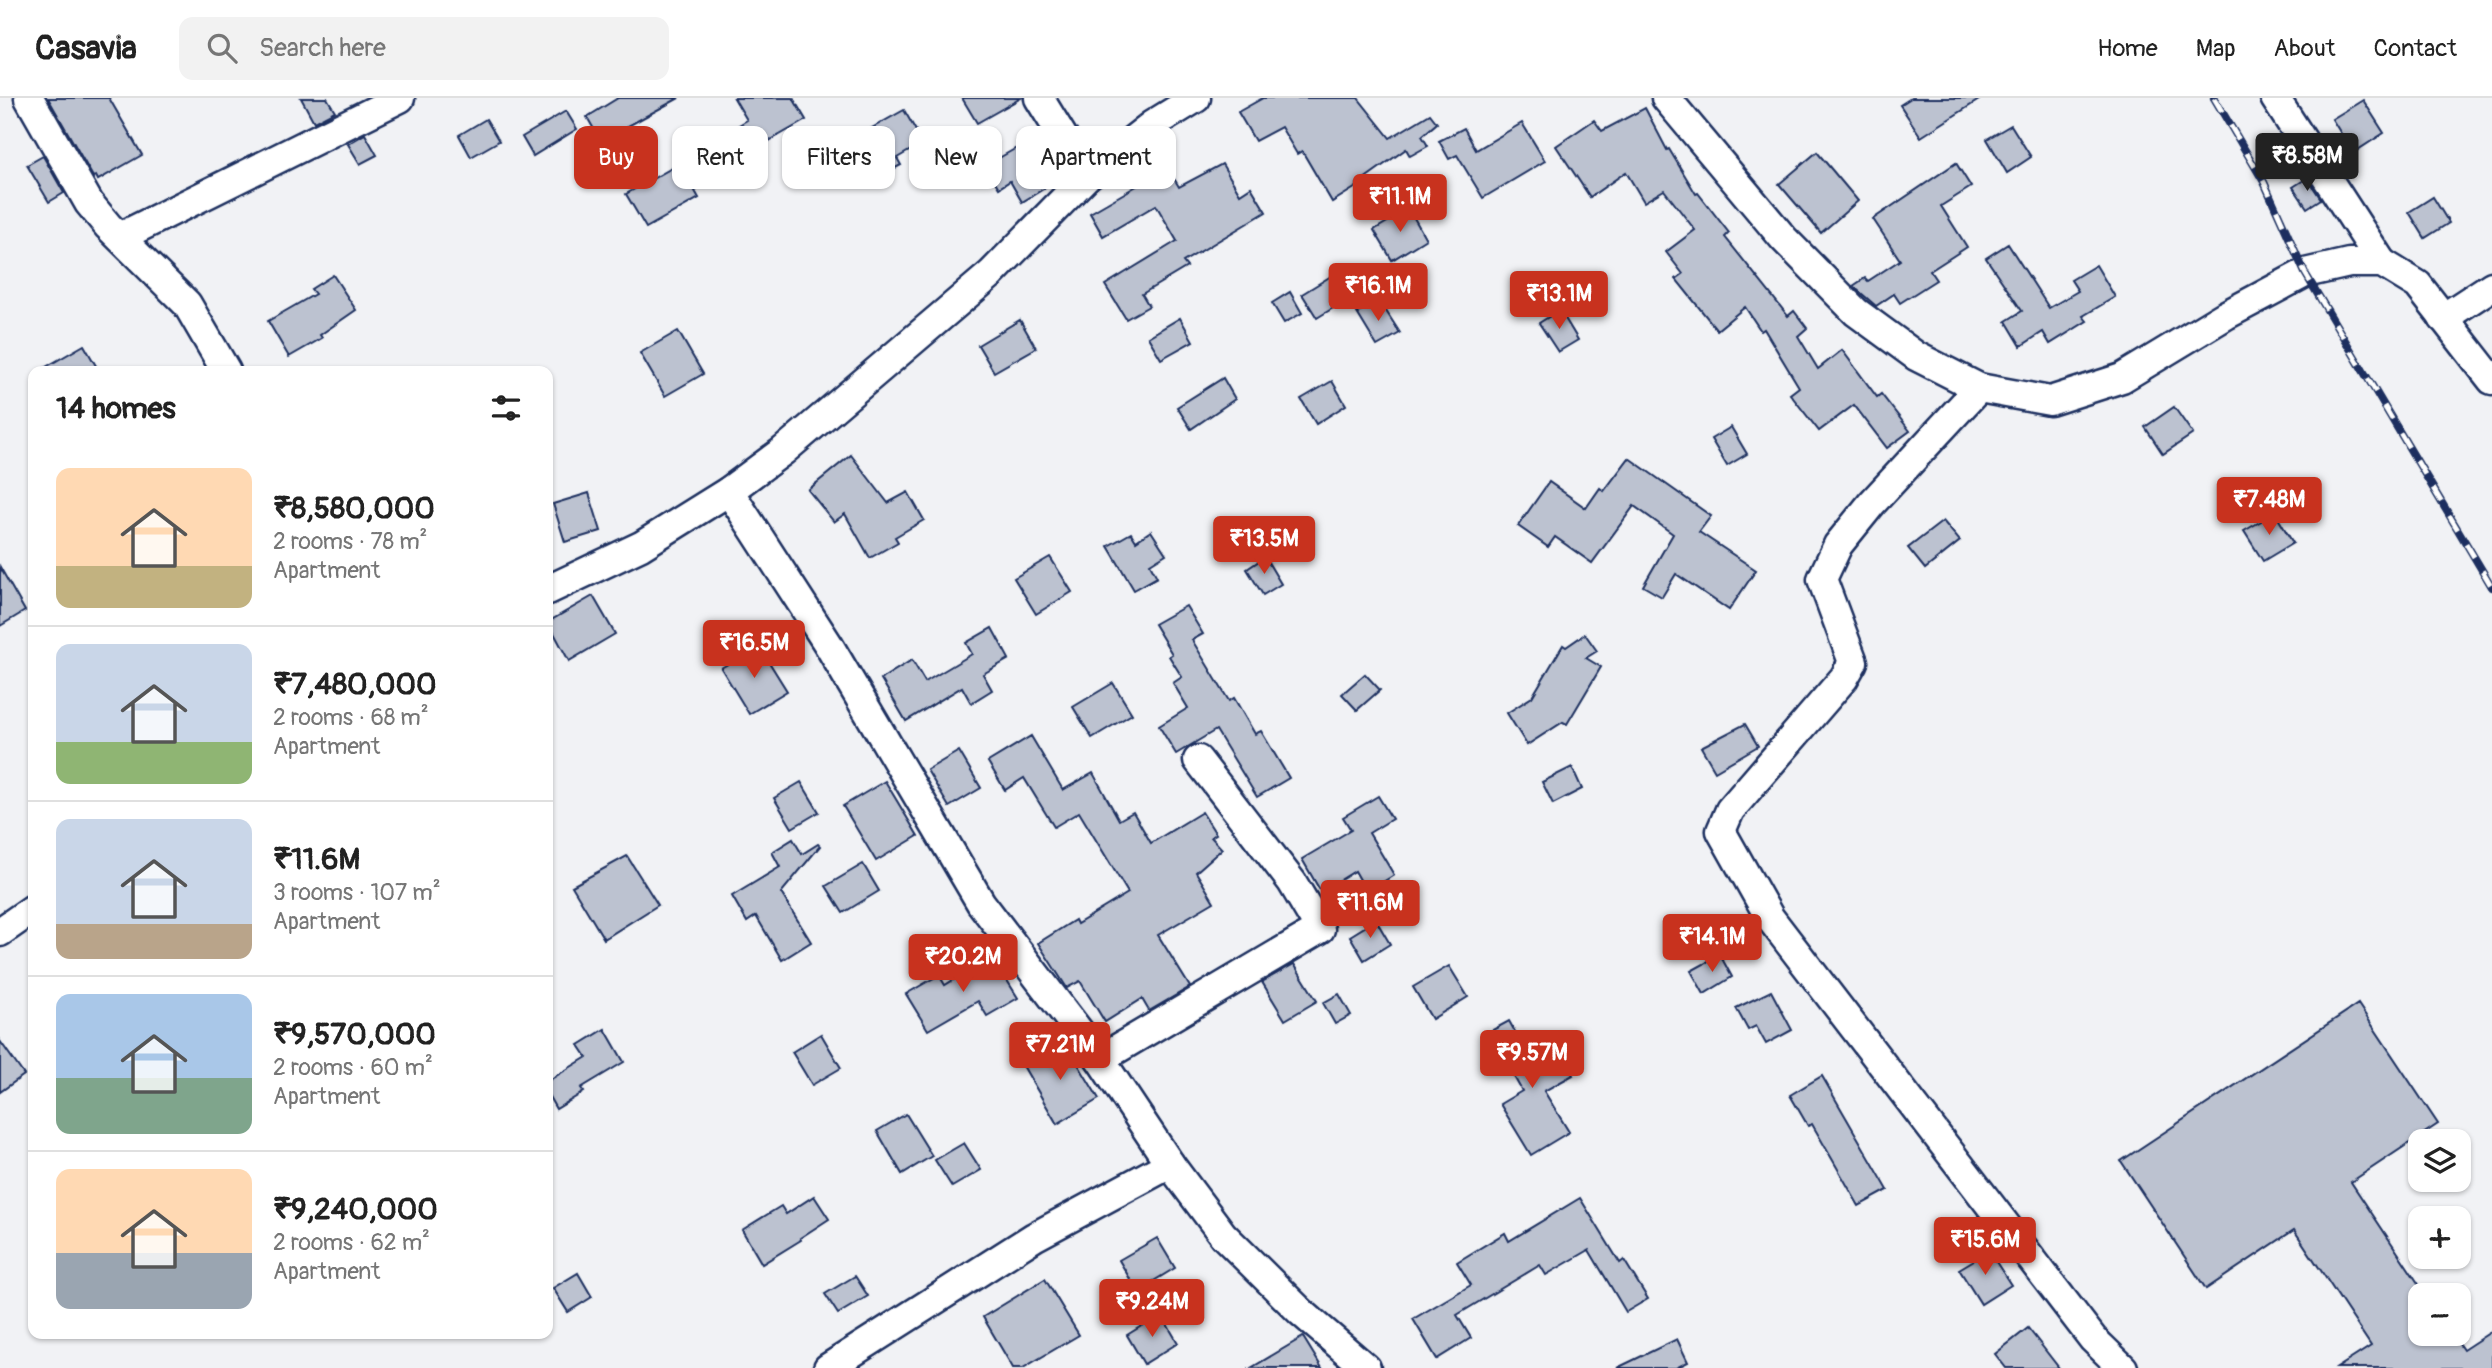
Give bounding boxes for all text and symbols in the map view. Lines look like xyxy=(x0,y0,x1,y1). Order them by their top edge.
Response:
search box xyxy=(179,17,669,80)
text: Casavia xyxy=(35,28,137,69)
icon: search xyxy=(203,29,241,67)
text: Search here xyxy=(259,32,386,64)
text: Home xyxy=(2097,34,2158,63)
text: Map xyxy=(2196,34,2236,63)
text: About xyxy=(2274,34,2336,63)
text: Contact xyxy=(2374,34,2457,63)
chip: Buy xyxy=(574,126,658,189)
chip: Rent xyxy=(672,126,768,189)
chip: Filters xyxy=(782,126,895,189)
chip: New xyxy=(909,126,1002,189)
chip: Apartment xyxy=(1016,126,1176,189)
pin: ₹8.58M xyxy=(2250,134,2364,193)
text: ₹8.58M xyxy=(2271,141,2343,170)
pin: ₹11.1M xyxy=(1343,174,1457,234)
text: ₹11.1M xyxy=(1369,182,1431,211)
pin: ₹16.1M xyxy=(1321,264,1435,323)
text: ₹16.1M xyxy=(1345,271,1411,300)
pin: ₹13.1M xyxy=(1502,272,1616,331)
text: ₹13.1M xyxy=(1526,279,1592,308)
icon: filters xyxy=(487,389,525,427)
text: 14 homes xyxy=(56,390,176,427)
pin: ₹7.48M xyxy=(2212,478,2326,537)
text: ₹7.48M xyxy=(2233,485,2305,514)
text: ₹8,580,000 xyxy=(273,490,435,527)
icon: home xyxy=(112,496,196,580)
pin: ₹13.5M xyxy=(1207,517,1321,576)
text: ₹13.5M xyxy=(1229,524,1299,553)
text: 2 rooms · 78 m² xyxy=(273,527,427,556)
text: Apartment xyxy=(273,556,380,585)
pin: ₹16.5M xyxy=(697,620,811,680)
text: ₹16.5M xyxy=(719,628,789,657)
text: ₹7,480,000 xyxy=(273,666,437,703)
icon: home xyxy=(112,672,196,756)
text: 2 rooms · 68 m² xyxy=(273,703,429,732)
text: Apartment xyxy=(273,732,380,761)
text: ₹11.6M xyxy=(273,841,360,878)
icon: home xyxy=(112,847,196,931)
text: 3 rooms · 107 m² xyxy=(273,878,441,907)
pin: ₹11.6M xyxy=(1313,880,1427,940)
text: ₹11.6M xyxy=(1337,888,1403,917)
text: Apartment xyxy=(273,907,380,936)
pin: ₹14.1M xyxy=(1655,914,1769,974)
text: ₹14.1M xyxy=(1679,922,1745,951)
pin: ₹20.2M xyxy=(906,934,1020,994)
text: ₹20.2M xyxy=(925,942,1001,971)
text: ₹9,570,000 xyxy=(273,1016,436,1053)
icon: home xyxy=(112,1022,196,1106)
pin: ₹7.21M xyxy=(1003,1023,1117,1082)
text: ₹7.21M xyxy=(1025,1030,1095,1059)
pin: ₹9.57M xyxy=(1475,1030,1589,1090)
text: ₹9.57M xyxy=(1496,1038,1568,1067)
text: 2 rooms · 60 m² xyxy=(273,1053,433,1082)
text: Apartment xyxy=(273,1082,380,1111)
map controls xyxy=(2408,1129,2471,1346)
button: layers xyxy=(2408,1129,2471,1192)
text: ₹9,240,000 xyxy=(273,1191,438,1228)
icon: home xyxy=(112,1197,196,1281)
button: + xyxy=(2408,1206,2471,1269)
pin: ₹15.6M xyxy=(1928,1218,2042,1277)
text: ₹15.6M xyxy=(1950,1225,2020,1254)
text: 2 rooms · 62 m² xyxy=(273,1228,430,1257)
text: Apartment xyxy=(273,1257,380,1286)
pin: ₹9.24M xyxy=(1095,1280,1209,1339)
button: − xyxy=(2408,1283,2471,1346)
text: ₹9.24M xyxy=(1115,1287,1189,1316)

